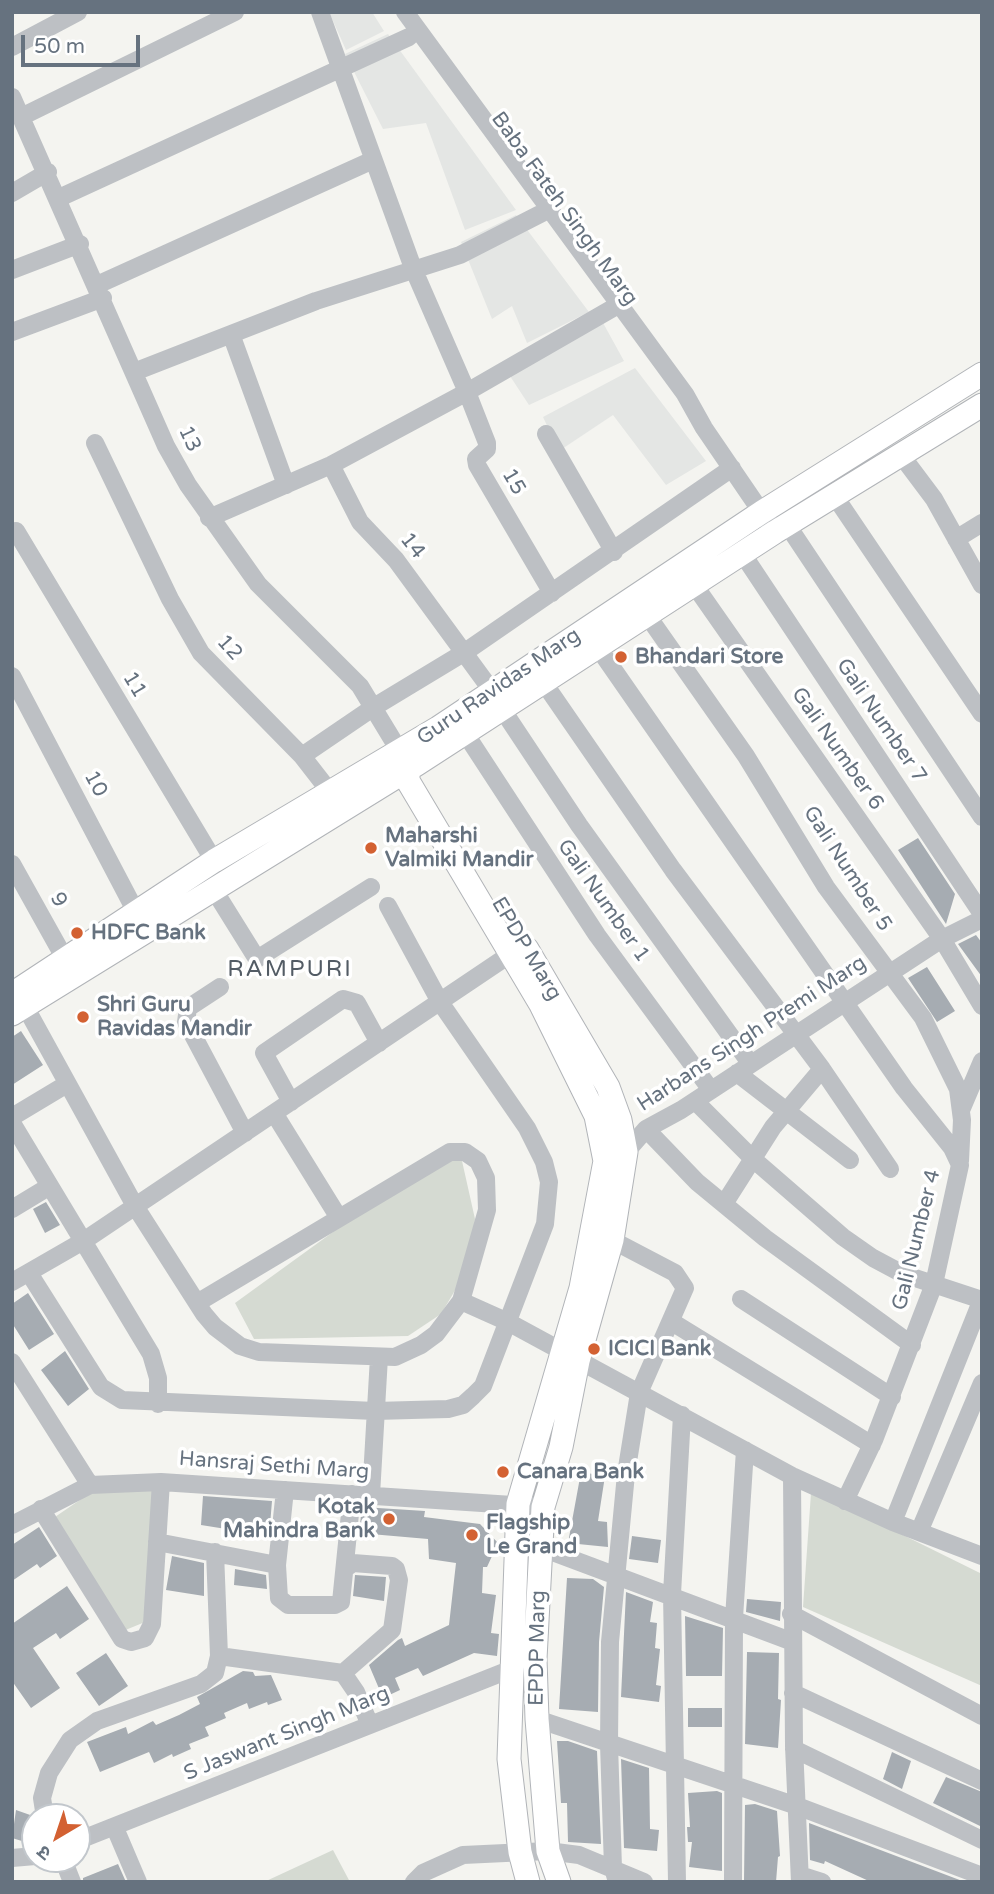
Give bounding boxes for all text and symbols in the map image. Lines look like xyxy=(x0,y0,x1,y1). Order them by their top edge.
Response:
scale bar xyxy=(24,21,144,65)
text: 50 m xyxy=(34,34,85,59)
street label: Baba Fateh Singh Marg xyxy=(485,107,643,311)
street label: 13 xyxy=(172,422,206,456)
street label: 15 xyxy=(495,464,531,500)
street label: 14 xyxy=(394,528,430,564)
street label: Guru Ravidas Marg xyxy=(413,623,585,751)
street label: 12 xyxy=(211,630,247,666)
place label: Bhandari Store xyxy=(635,644,783,670)
marker: Bhandari Store xyxy=(613,649,629,665)
street label: Gali Number 7 xyxy=(830,654,932,788)
street label: 11 xyxy=(116,667,152,703)
street label: Gali Number 6 xyxy=(785,683,889,815)
street label: 10 xyxy=(78,766,112,802)
street label: Gali Number 5 xyxy=(797,802,897,936)
place label: Maharshi Valmiki Mandir xyxy=(385,823,533,873)
street label: Gali Number 1 xyxy=(551,835,655,967)
marker: Maharshi Valmiki Mandir xyxy=(363,840,379,856)
street label: 9 xyxy=(44,888,72,912)
street label: EPDP Marg xyxy=(485,893,567,1005)
place label: HDFC Bank xyxy=(91,920,206,946)
marker: HDFC Bank xyxy=(69,925,85,941)
street label: Harbans Singh Premi Marg xyxy=(633,950,871,1118)
district label: RAMPURI xyxy=(228,956,352,984)
place label: Shri Guru Ravidas Mandir xyxy=(97,992,252,1042)
marker: Shri Guru Ravidas Mandir xyxy=(75,1009,91,1025)
street label: Gali Number 4 xyxy=(887,1167,947,1313)
place label: ICICI Bank xyxy=(608,1336,711,1362)
marker: ICICI Bank xyxy=(586,1341,602,1357)
street label: Hansraj Sethi Marg xyxy=(178,1447,370,1485)
place label: Canara Bank xyxy=(517,1459,644,1485)
marker: Canara Bank xyxy=(495,1464,511,1480)
place label: Kotak Mahindra Bank xyxy=(223,1494,375,1544)
place label: Flagship Le Grand xyxy=(486,1510,577,1560)
marker: Kotak Mahindra Bank xyxy=(381,1511,397,1527)
marker: Flagship Le Grand xyxy=(464,1527,480,1543)
street label: EPDP Marg xyxy=(524,1590,552,1706)
street label: S Jaswant Singh Marg xyxy=(180,1681,394,1787)
north arrow xyxy=(21,1803,91,1873)
text: उ xyxy=(33,1841,55,1865)

